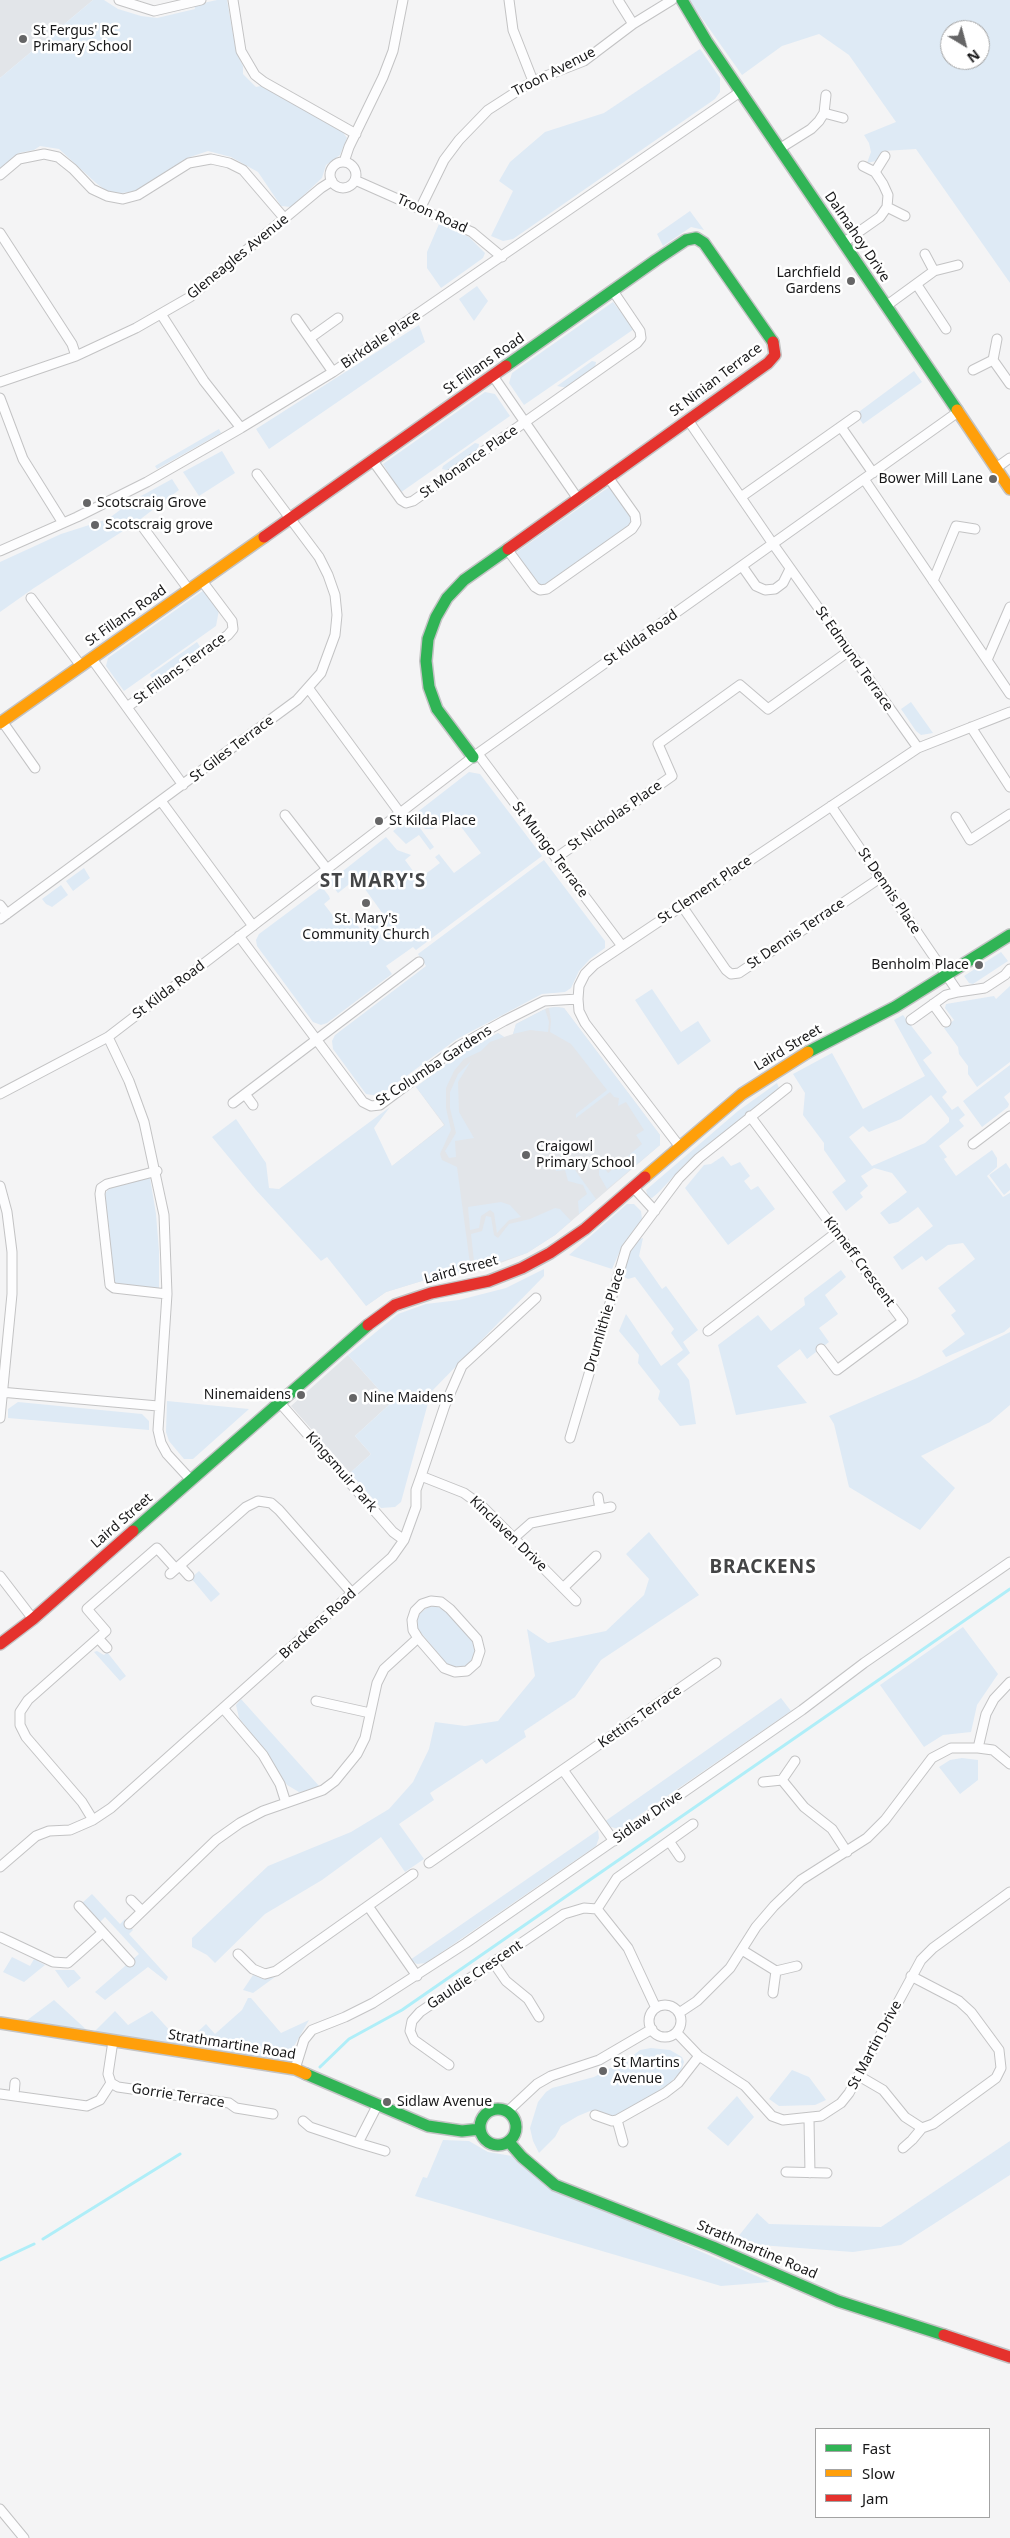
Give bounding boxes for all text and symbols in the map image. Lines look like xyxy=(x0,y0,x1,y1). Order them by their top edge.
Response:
north arrow xyxy=(940,20,990,70)
place label: St Fergus' RC Primary School xyxy=(33,23,132,56)
marker: St Fergus' RC Primary School xyxy=(17,33,29,45)
street label: Troon Avenue xyxy=(510,44,598,100)
text: N xyxy=(963,46,984,68)
street label: Dalmahoy Drive xyxy=(821,189,893,285)
street label: Troon Road xyxy=(394,191,470,237)
street label: Gleneagles Avenue xyxy=(184,211,292,303)
place label: Larchfield Gardens xyxy=(776,265,841,298)
marker: Larchfield Gardens xyxy=(845,275,857,287)
street label: Birkdale Place xyxy=(338,307,424,373)
street label: St Fillans Road xyxy=(440,330,528,398)
street label: St Ninian Terrace xyxy=(666,340,766,420)
street label: St Monance Place xyxy=(417,422,521,502)
place label: Bower Mill Lane xyxy=(878,471,983,487)
marker: Bower Mill Lane xyxy=(987,473,999,485)
place label: Scotscraig Grove xyxy=(97,495,206,511)
marker: Scotscraig Grove xyxy=(81,497,93,509)
place label: Scotscraig grove xyxy=(105,517,213,533)
marker: Scotscraig grove xyxy=(89,519,101,531)
street label: St Fillans Road xyxy=(82,582,170,650)
street label: St Edmund Terrace xyxy=(812,603,896,715)
street label: St Kilda Road xyxy=(601,606,681,670)
street label: St Fillans Terrace xyxy=(131,630,229,708)
street label: St Giles Terrace xyxy=(187,712,277,786)
street label: St Nicholas Place xyxy=(565,777,665,855)
street label: St Mungo Terrace xyxy=(509,799,591,901)
place label: St Kilda Place xyxy=(389,813,476,829)
marker: St Kilda Place xyxy=(373,815,385,827)
street label: St Dennis Place xyxy=(854,845,924,937)
street label: St Clement Place xyxy=(655,852,755,928)
district label: ST MARY'S xyxy=(319,871,427,893)
street label: St Dennis Terrace xyxy=(744,895,848,973)
marker: St. Mary's Community Church xyxy=(360,897,372,909)
place label: St. Mary's Community Church xyxy=(302,911,430,944)
street label: St Kilda Road xyxy=(130,957,208,1023)
place label: Benholm Place xyxy=(871,957,969,973)
marker: Benholm Place xyxy=(973,959,985,971)
street label: Laird Street xyxy=(751,1021,825,1075)
street label: St Columba Gardens xyxy=(373,1022,495,1110)
place label: Craigowl Primary School xyxy=(536,1139,635,1172)
marker: Craigowl Primary School xyxy=(520,1149,532,1161)
street label: Kinneff Crescent xyxy=(820,1214,898,1310)
street label: Laird Street xyxy=(422,1252,500,1288)
street label: Drumlithie Place xyxy=(581,1266,629,1374)
place label: Ninemaidens xyxy=(204,1387,291,1403)
marker: Ninemaidens xyxy=(295,1389,307,1401)
place label: Nine Maidens xyxy=(363,1390,453,1406)
marker: Nine Maidens xyxy=(347,1392,359,1404)
street label: Kingsmuir Park xyxy=(302,1429,380,1515)
street label: Laird Street xyxy=(88,1490,156,1552)
street label: Kinclaven Drive xyxy=(466,1493,550,1575)
district label: BRACKENS xyxy=(708,1557,818,1579)
street label: Brackens Road xyxy=(276,1585,360,1663)
street label: Kettins Terrace xyxy=(595,1682,685,1752)
street label: Sidlaw Drive xyxy=(610,1787,686,1847)
street label: Gauldie Crescent xyxy=(424,1937,526,2013)
street label: St Martin Drive xyxy=(845,1998,905,2092)
street label: Strathmartine Road xyxy=(167,2027,297,2063)
place label: St Martins Avenue xyxy=(613,2055,680,2088)
marker: St Martins Avenue xyxy=(597,2065,609,2077)
street label: Gorrie Terrace xyxy=(130,2080,226,2112)
place label: Sidlaw Avenue xyxy=(397,2094,492,2110)
marker: Sidlaw Avenue xyxy=(381,2096,393,2108)
street label: Strathmartine Road xyxy=(694,2217,820,2283)
legend xyxy=(815,2428,990,2518)
text: Fast xyxy=(862,2438,891,2458)
text: Slow xyxy=(862,2463,895,2483)
text: Jam xyxy=(862,2488,889,2508)

